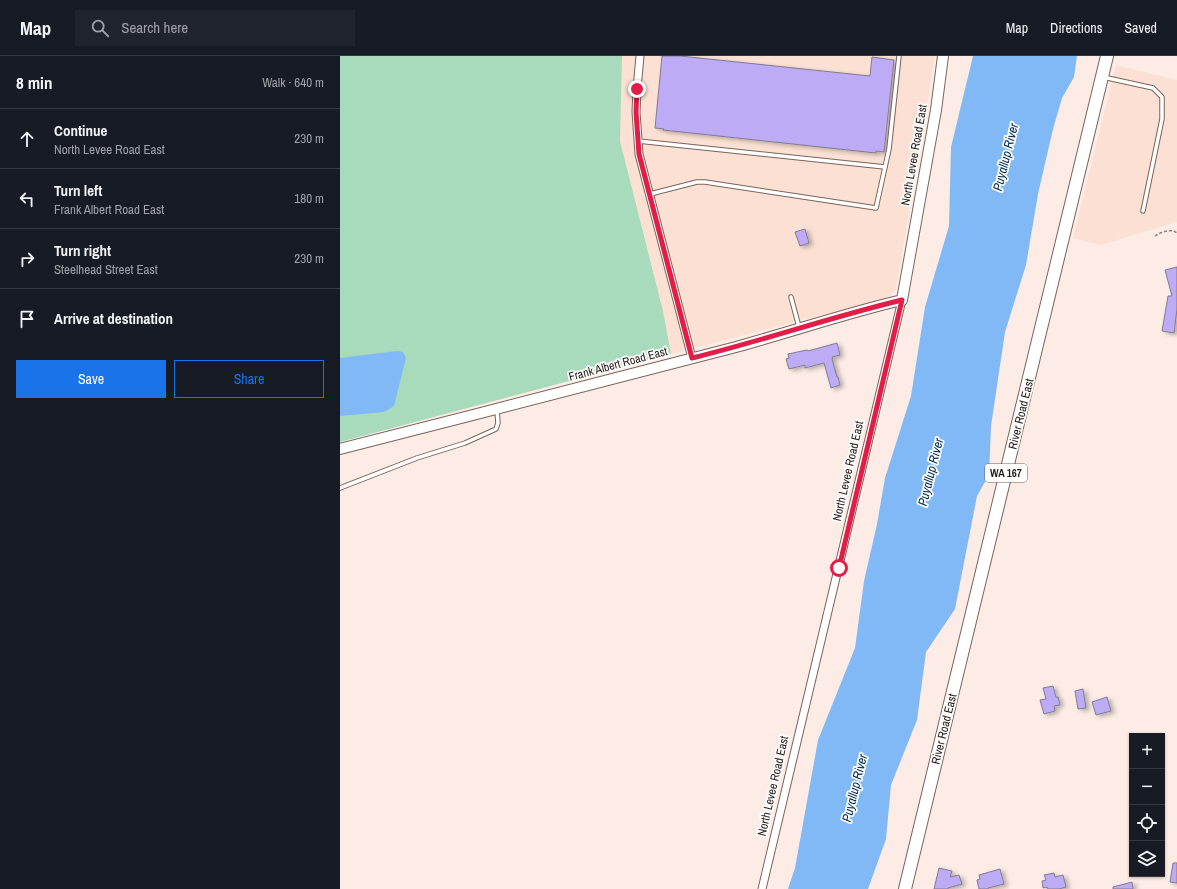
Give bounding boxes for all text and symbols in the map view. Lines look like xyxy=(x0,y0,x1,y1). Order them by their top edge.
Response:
search box xyxy=(75,10,355,46)
text: Map xyxy=(20,15,51,41)
icon: search xyxy=(89,17,111,39)
text: Search here xyxy=(121,17,188,38)
text: Map xyxy=(1006,19,1028,37)
text: Directions xyxy=(1050,19,1102,37)
text: Saved xyxy=(1124,19,1157,37)
text: 8 min xyxy=(16,71,52,94)
text: Walk · 640 m xyxy=(262,74,324,91)
route end xyxy=(628,80,646,98)
street label: North Levee Road East xyxy=(897,103,931,207)
text: Continue xyxy=(54,120,107,141)
water label: Puyallup River xyxy=(989,121,1022,193)
icon: ahead xyxy=(16,128,38,150)
text: 230 m xyxy=(294,130,324,147)
text: North Levee Road East xyxy=(54,141,165,158)
text: Turn left xyxy=(54,180,102,201)
icon: left xyxy=(16,188,38,210)
text: 180 m xyxy=(294,190,324,207)
text: Frank Albert Road East xyxy=(54,201,164,218)
text: Turn right xyxy=(54,240,111,261)
icon: right xyxy=(16,248,38,270)
text: 230 m xyxy=(294,250,324,267)
text: Steelhead Street East xyxy=(54,261,158,278)
icon: arrive xyxy=(16,308,38,330)
text: Arrive at destination xyxy=(54,308,173,329)
street label: Frank Albert Road East xyxy=(567,343,669,385)
button: Save xyxy=(16,360,166,398)
button: Share xyxy=(174,360,324,398)
street label: River Road East xyxy=(1005,377,1038,451)
street label: North Levee Road East xyxy=(829,419,867,523)
water label: Puyallup River xyxy=(914,436,947,508)
road number: WA 167 xyxy=(985,464,1027,482)
route start xyxy=(830,559,848,577)
street label: River Road East xyxy=(928,692,961,766)
map controls xyxy=(1129,733,1165,877)
button: + xyxy=(1129,733,1165,769)
street label: North Levee Road East xyxy=(754,734,792,838)
water label: Puyallup River xyxy=(838,752,871,824)
button: − xyxy=(1129,769,1165,805)
button: locate xyxy=(1129,805,1165,841)
button: layers xyxy=(1129,841,1165,877)

